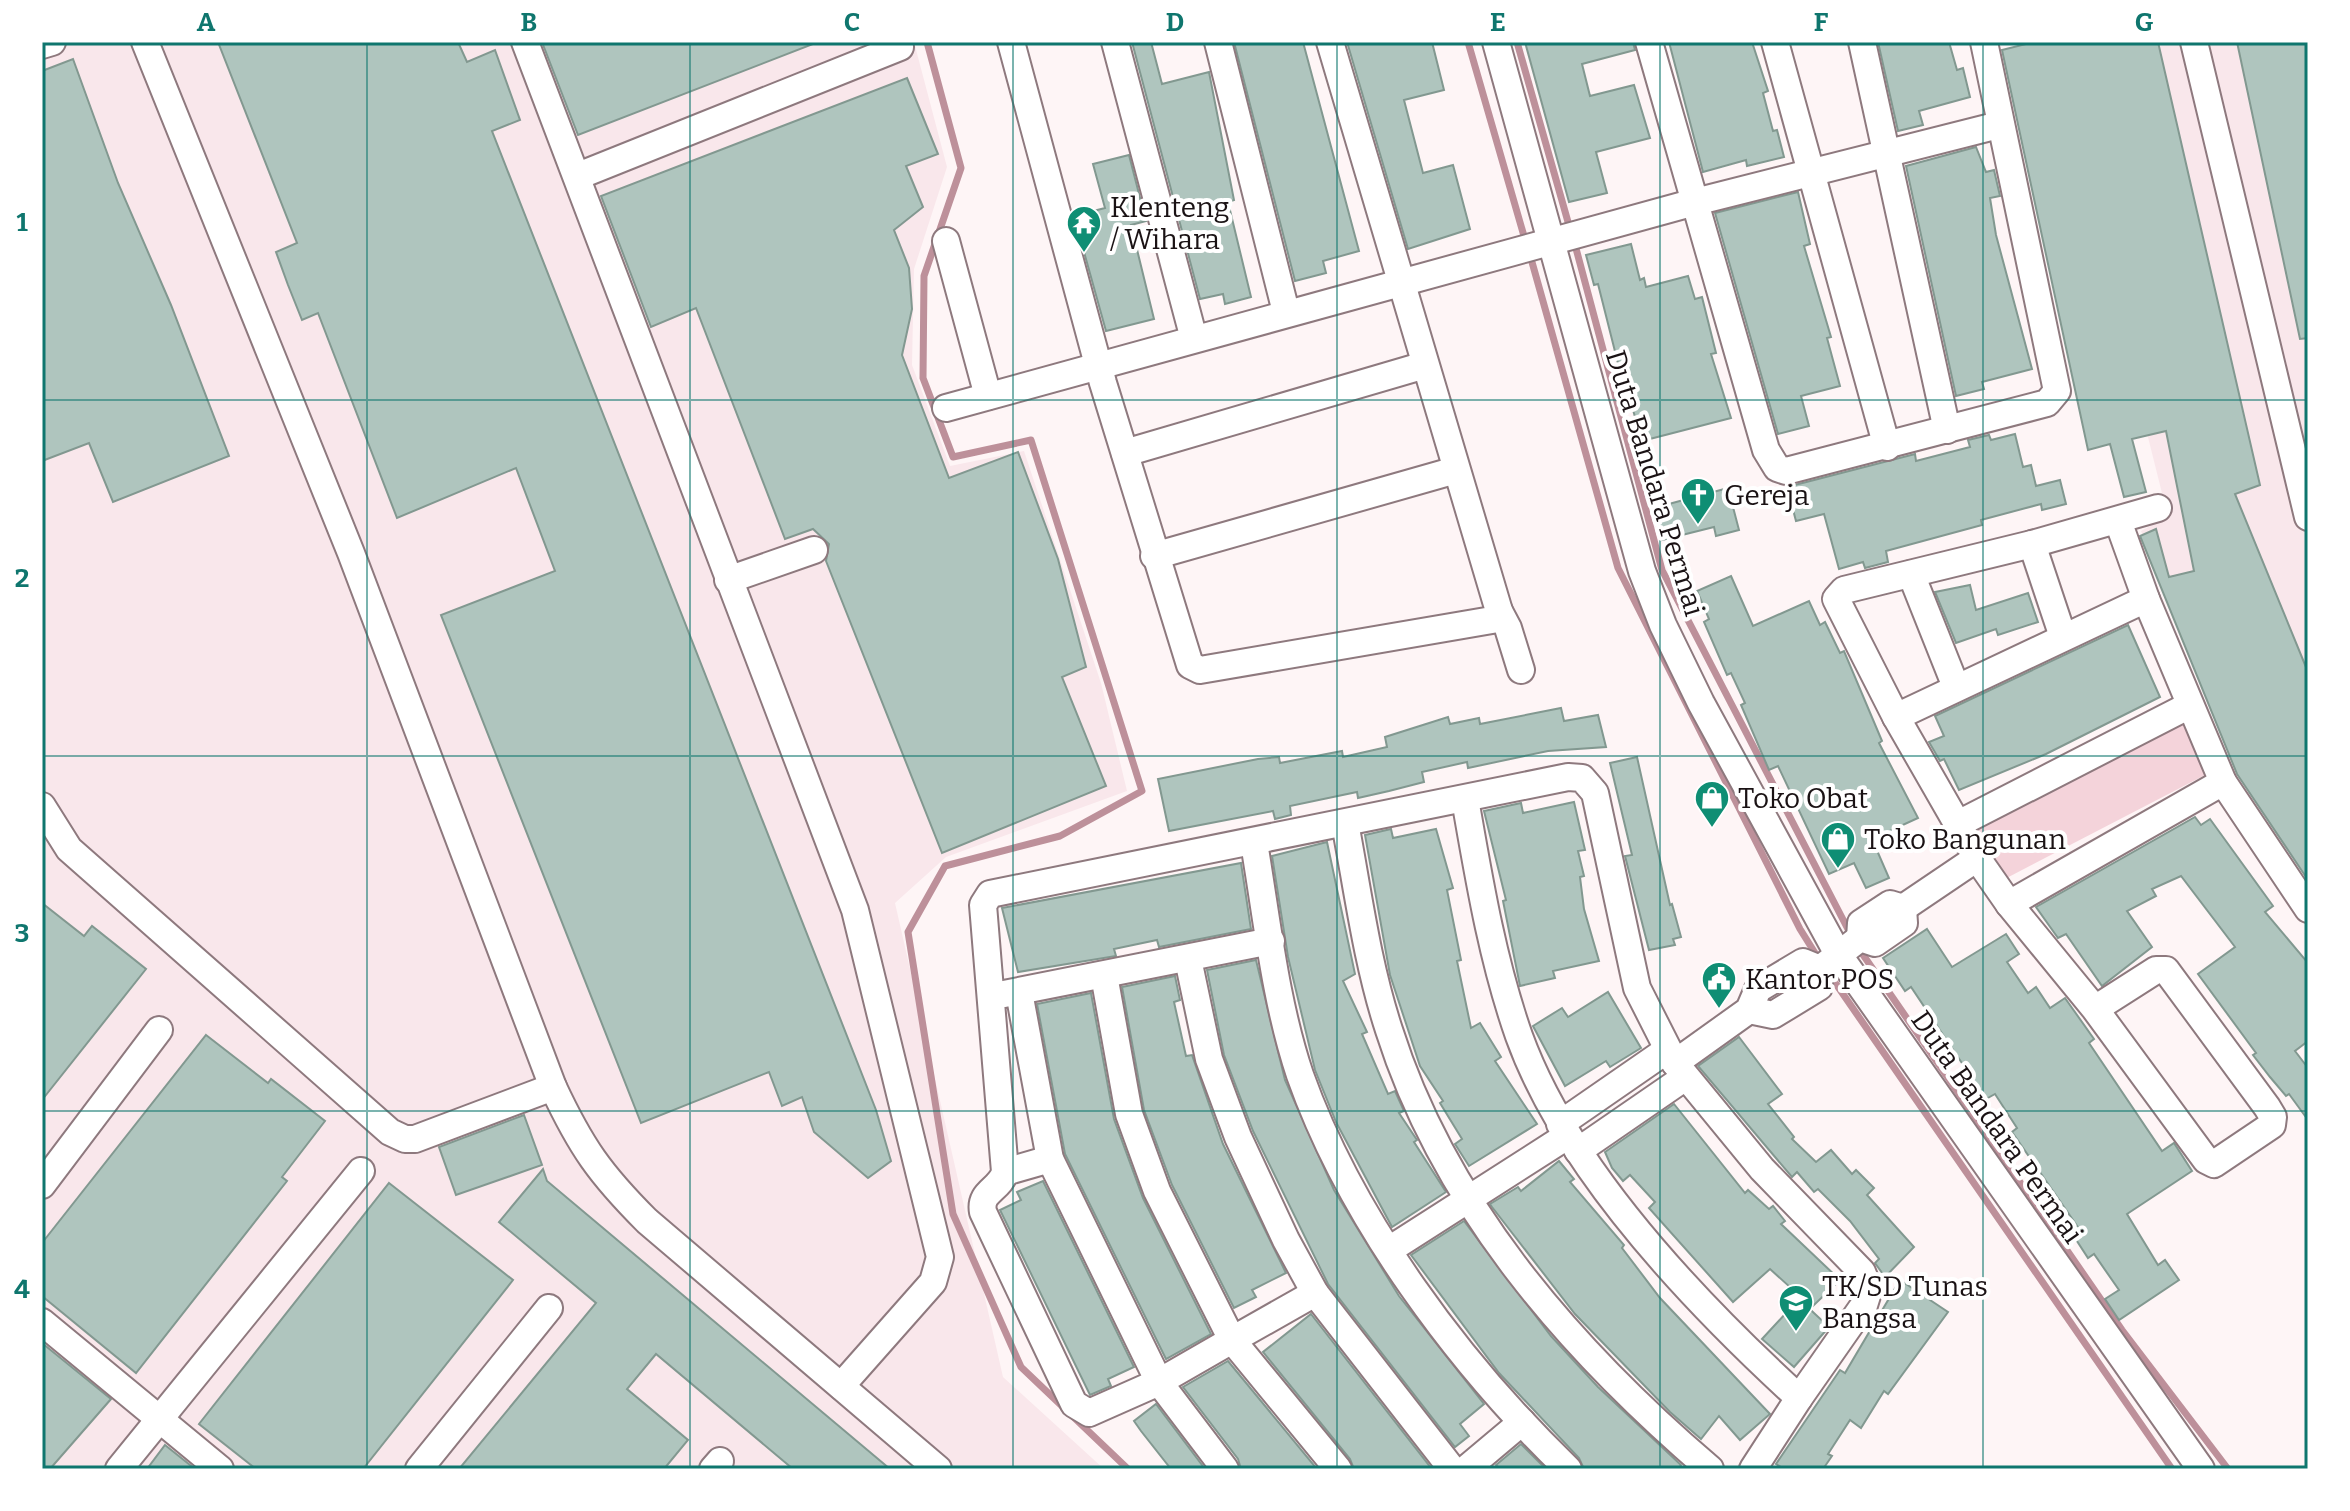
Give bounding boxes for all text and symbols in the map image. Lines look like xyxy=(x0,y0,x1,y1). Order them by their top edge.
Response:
text: A xyxy=(197,7,216,38)
text: B xyxy=(521,7,537,38)
text: C xyxy=(844,7,860,38)
text: D xyxy=(1166,7,1184,38)
text: E xyxy=(1490,7,1506,38)
text: F xyxy=(1814,7,1829,38)
text: G xyxy=(2135,7,2154,38)
place label: Klenteng / Wihara xyxy=(1110,191,1229,256)
temple icon: Klenteng / Wihara xyxy=(1065,204,1103,254)
text: 1 xyxy=(16,207,28,238)
street label: Duta Bandara Permai xyxy=(1599,346,1711,620)
church icon: Gereja xyxy=(1679,476,1717,526)
place label: Gereja xyxy=(1724,479,1809,512)
text: 2 xyxy=(15,563,29,594)
shop icon: Toko Obat xyxy=(1693,779,1731,829)
place label: Toko Obat xyxy=(1738,782,1868,815)
shop icon: Toko Bangunan xyxy=(1819,820,1857,870)
place label: Toko Bangunan xyxy=(1864,823,2066,856)
text: 3 xyxy=(15,918,29,949)
public building icon: Kantor POS xyxy=(1700,960,1738,1010)
place label: Kantor POS xyxy=(1745,963,1894,996)
street label: Duta Bandara Permai xyxy=(1904,1004,2090,1250)
place label: TK/SD Tunas Bangsa xyxy=(1822,1270,1988,1335)
text: 4 xyxy=(14,1274,30,1305)
school or university icon: TK/SD Tunas Bangsa xyxy=(1777,1283,1815,1333)

